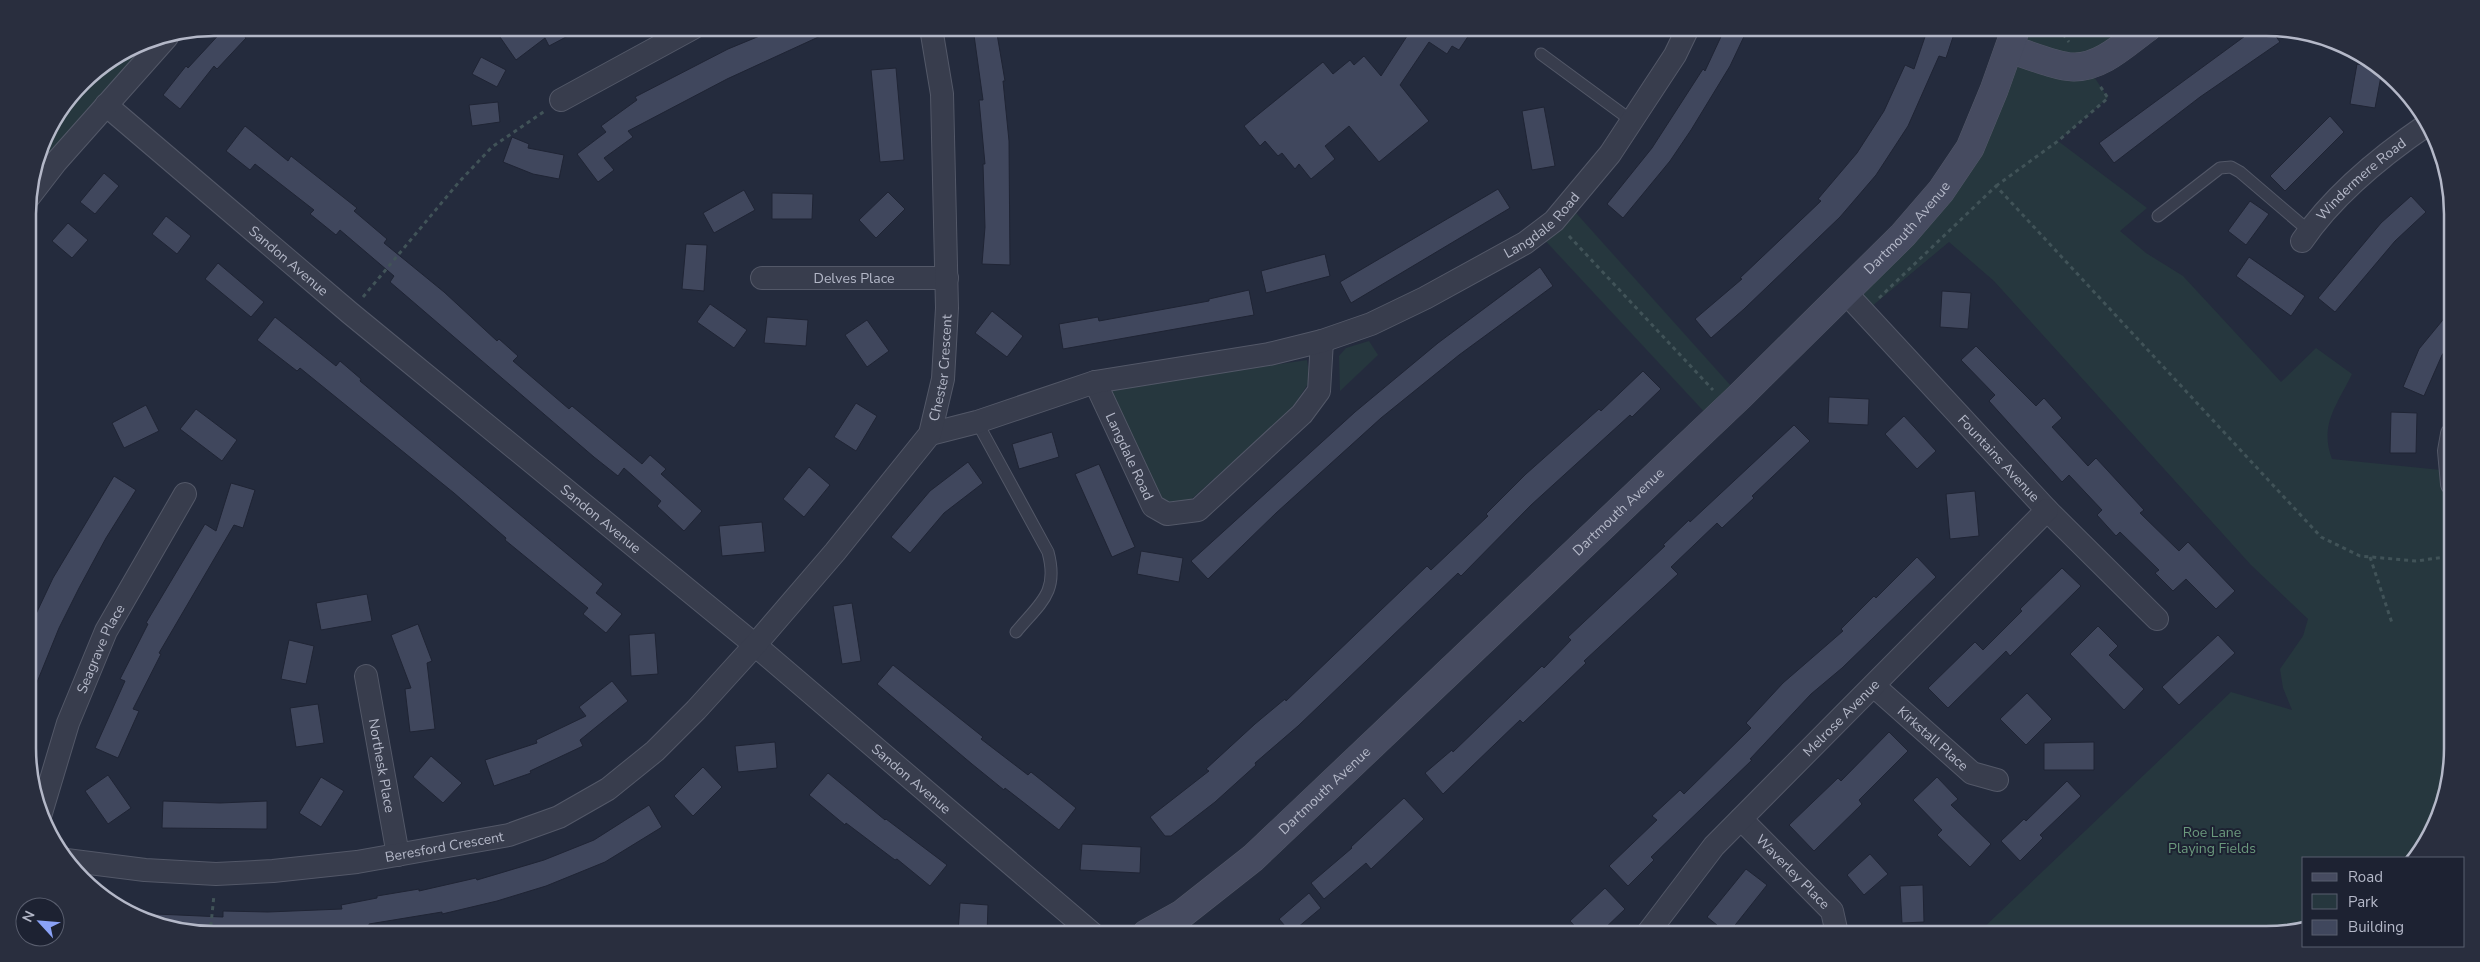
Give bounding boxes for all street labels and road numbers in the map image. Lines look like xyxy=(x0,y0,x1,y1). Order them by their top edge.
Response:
street label: Windermere Road xyxy=(2312,133,2410,225)
street label: Dartmouth Avenue xyxy=(1859,178,1954,278)
street label: Langdale Road xyxy=(1500,188,1584,262)
street label: Sandon Avenue xyxy=(245,221,333,300)
street label: Delves Place xyxy=(814,269,894,288)
street label: Chester Crescent xyxy=(924,314,956,423)
street label: Langdale Road xyxy=(1101,409,1158,503)
street label: Fountains Avenue xyxy=(1954,410,2044,506)
street label: Dartmouth Avenue xyxy=(1568,463,1668,560)
street label: Sandon Avenue xyxy=(556,480,645,557)
street label: Seagrave Place xyxy=(72,601,129,696)
street label: Melrose Avenue xyxy=(1798,675,1884,761)
street label: Kirkstall Place xyxy=(1893,702,1973,775)
street label: Northesk Place xyxy=(364,717,400,814)
street label: Sandon Avenue xyxy=(867,739,955,818)
street label: Dartmouth Avenue xyxy=(1274,742,1374,838)
street label: Beresford Crescent xyxy=(383,827,505,866)
street label: Waverley Place xyxy=(1752,830,1834,913)

